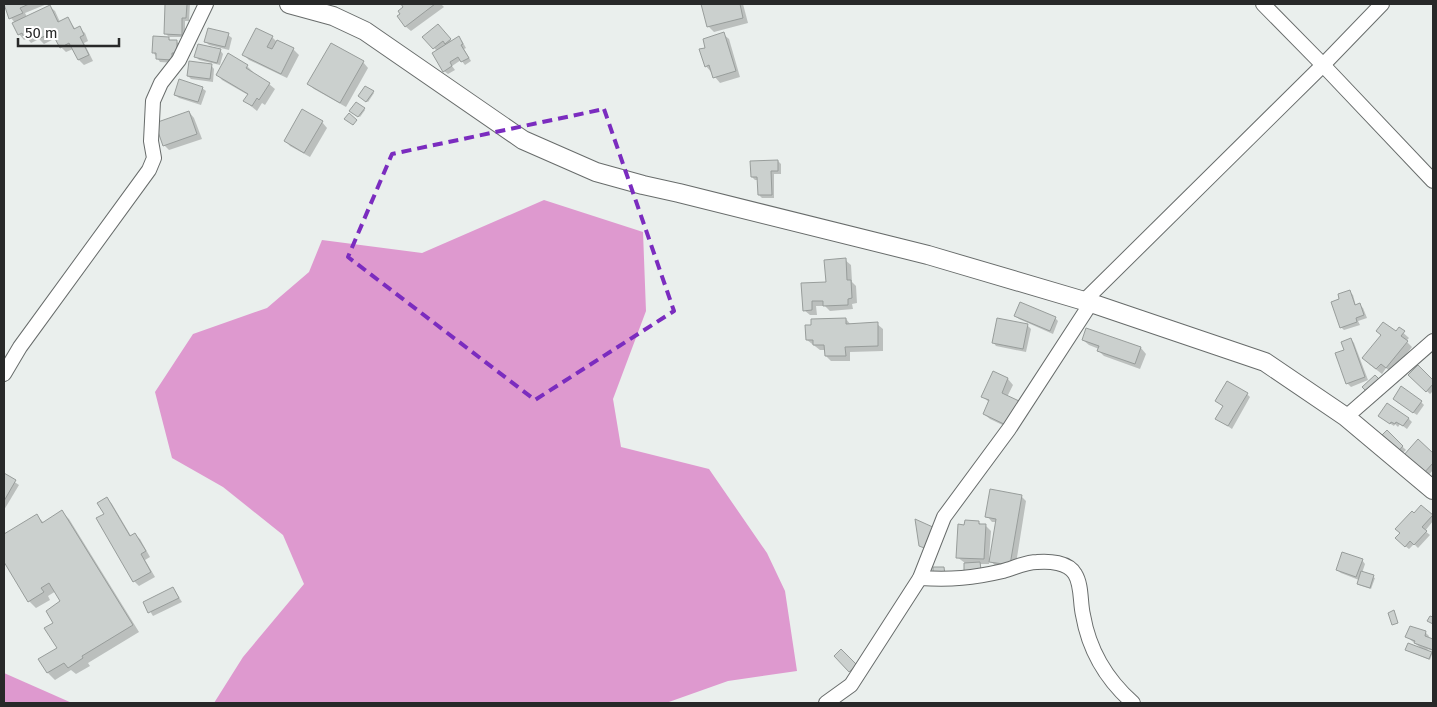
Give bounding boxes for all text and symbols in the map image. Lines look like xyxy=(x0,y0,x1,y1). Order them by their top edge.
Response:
scale bar xyxy=(18,15,119,47)
text: 50 m xyxy=(25,24,58,42)

